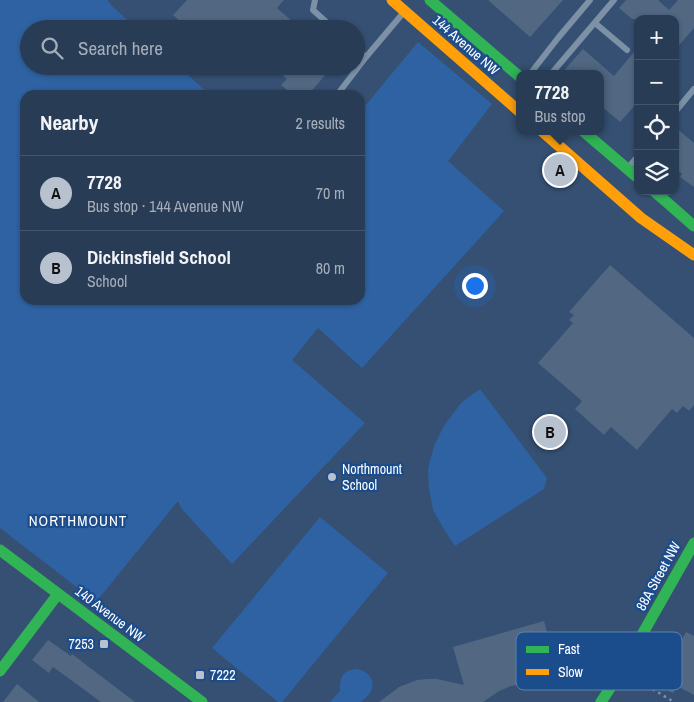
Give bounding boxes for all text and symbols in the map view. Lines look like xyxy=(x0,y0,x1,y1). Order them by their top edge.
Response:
street label: 144 Avenue NW xyxy=(429,11,503,79)
map controls xyxy=(634,15,679,195)
button: + xyxy=(634,15,679,60)
search box xyxy=(20,20,365,75)
icon: search xyxy=(38,34,66,62)
text: Search here xyxy=(78,35,163,61)
button: − xyxy=(634,60,679,105)
popup xyxy=(516,70,604,135)
text: 7728 xyxy=(534,79,569,105)
text: Bus stop xyxy=(534,105,586,127)
button: locate xyxy=(634,105,679,150)
text: Nearby xyxy=(40,108,98,137)
text: 2 results xyxy=(295,112,345,134)
button: layers xyxy=(634,150,679,195)
pin: A xyxy=(544,151,576,189)
text: 7728 xyxy=(87,169,122,195)
text: A xyxy=(51,182,61,204)
text: 70 m xyxy=(316,182,345,204)
text: Bus stop · 144 Avenue NW xyxy=(87,195,244,217)
text: Dickinsfield School xyxy=(87,244,231,270)
text: B xyxy=(51,257,61,279)
text: 80 m xyxy=(316,257,345,279)
text: School xyxy=(87,270,127,292)
your location xyxy=(462,273,488,299)
pin: B xyxy=(534,413,566,451)
place label: Northmount School xyxy=(342,460,402,494)
marker: Northmount School xyxy=(326,471,338,483)
district label: NORTHMOUNT xyxy=(29,510,127,531)
street label: 88A Street NW xyxy=(632,538,684,614)
street label: 140 Avenue NW xyxy=(72,582,149,646)
legend xyxy=(516,632,682,690)
place label: 7253 xyxy=(68,635,94,653)
marker: 7253 xyxy=(98,638,110,650)
text: Fast xyxy=(558,640,580,658)
text: Slow xyxy=(558,663,584,681)
place label: 7222 xyxy=(210,666,236,684)
marker: 7222 xyxy=(194,669,206,681)

